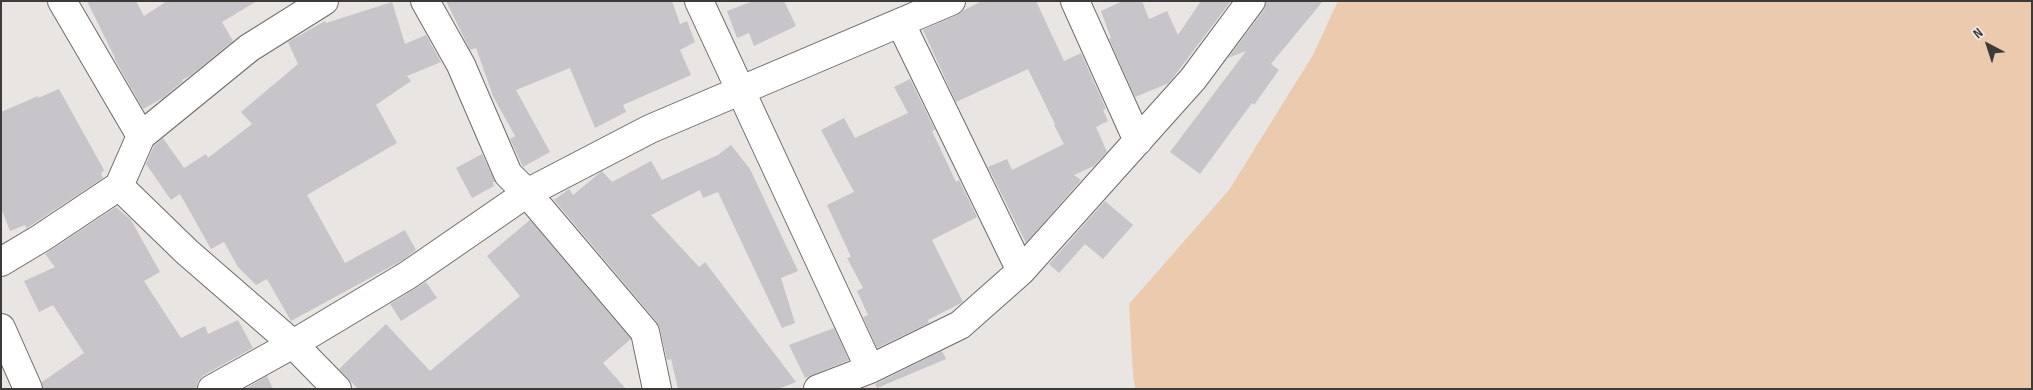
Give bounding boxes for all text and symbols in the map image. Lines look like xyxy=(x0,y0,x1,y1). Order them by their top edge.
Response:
north arrow xyxy=(1963,20,2013,70)
text: N xyxy=(1970,24,1986,42)

